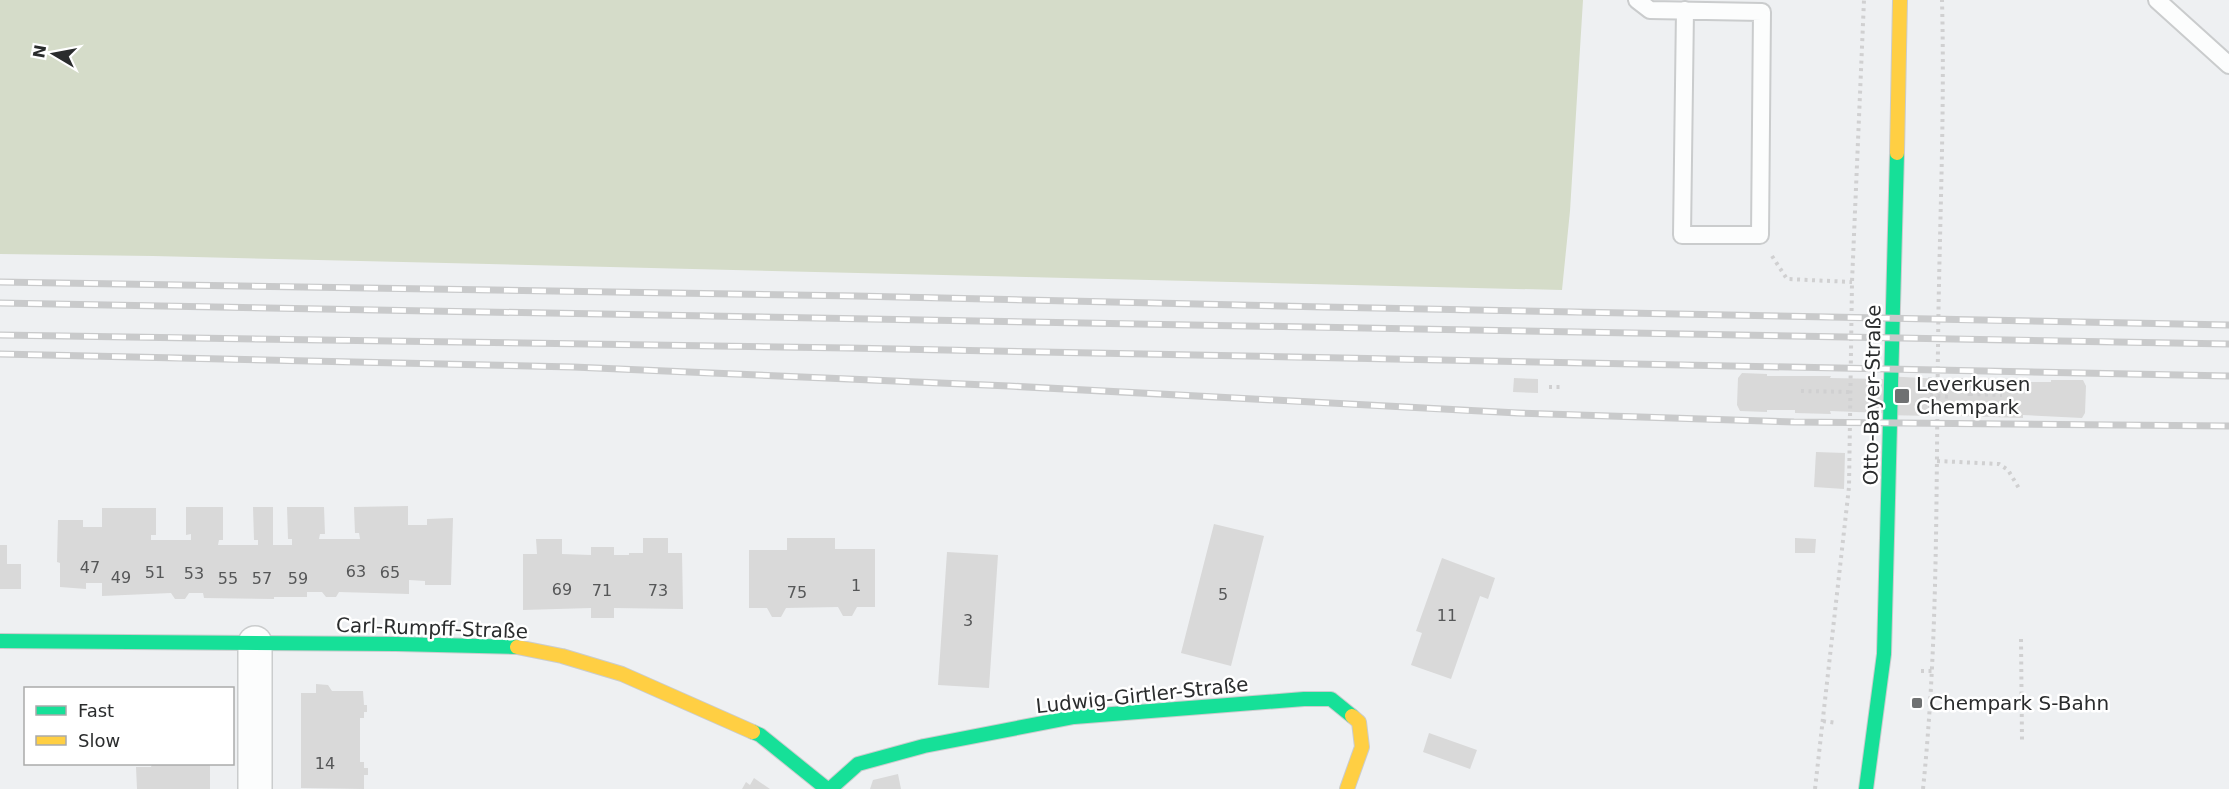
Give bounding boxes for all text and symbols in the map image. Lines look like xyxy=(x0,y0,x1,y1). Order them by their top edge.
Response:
north arrow xyxy=(24,24,84,84)
text: N xyxy=(29,43,50,60)
street label: Otto-Bayer-Straße xyxy=(1858,304,1886,486)
place label: Leverkusen Chempark xyxy=(1916,372,2031,419)
marker: Leverkusen Chempark xyxy=(1893,387,1911,405)
house number: 47 xyxy=(80,558,100,577)
house number: 63 xyxy=(346,562,366,581)
house number: 51 xyxy=(145,563,165,582)
house number: 65 xyxy=(380,563,400,582)
house number: 53 xyxy=(184,564,204,583)
house number: 49 xyxy=(111,568,131,587)
house number: 55 xyxy=(218,569,238,588)
house number: 57 xyxy=(252,569,272,588)
house number: 59 xyxy=(288,569,308,588)
house number: 1 xyxy=(851,576,861,595)
house number: 69 xyxy=(552,580,572,599)
house number: 71 xyxy=(592,581,612,600)
house number: 73 xyxy=(648,581,668,600)
house number: 75 xyxy=(787,583,807,602)
house number: 5 xyxy=(1218,585,1228,604)
house number: 11 xyxy=(1437,606,1457,625)
house number: 3 xyxy=(963,611,973,630)
street label: Carl-Rumpff-Straße xyxy=(336,613,528,643)
street label: Ludwig-Girtler-Straße xyxy=(1034,672,1250,718)
legend xyxy=(24,687,234,765)
place label: Chempark S-Bahn xyxy=(1929,691,2109,715)
marker: Chempark S-Bahn xyxy=(1910,696,1924,710)
text: Fast xyxy=(78,700,114,721)
text: Slow xyxy=(78,730,120,751)
house number: 14 xyxy=(315,754,335,773)

